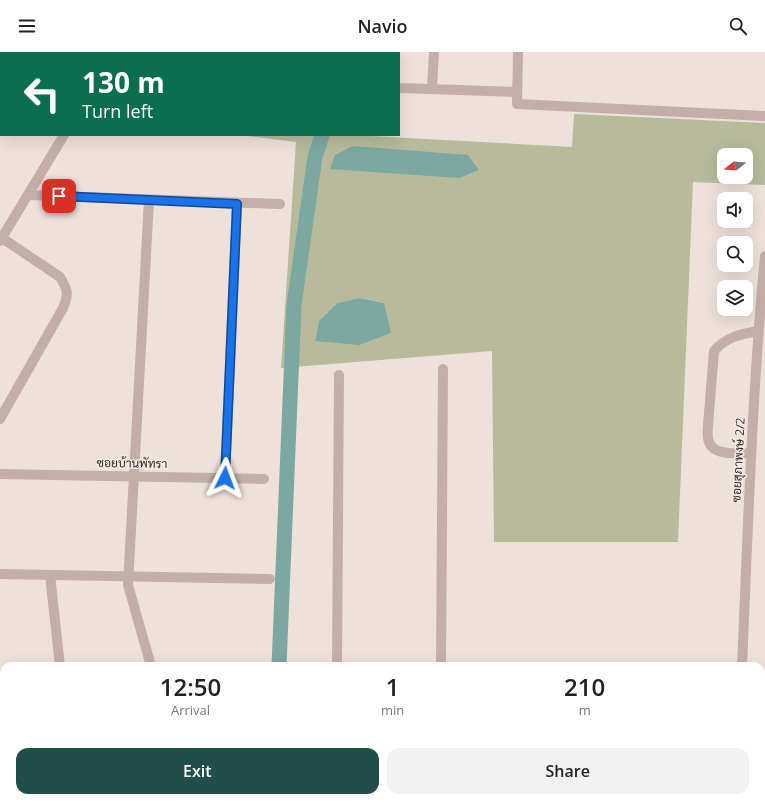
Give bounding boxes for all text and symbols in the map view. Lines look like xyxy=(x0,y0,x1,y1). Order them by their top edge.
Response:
text: Navio xyxy=(357,14,408,38)
icon: menu xyxy=(16,15,38,37)
icon: search xyxy=(727,15,749,37)
text: 130 m xyxy=(82,63,165,101)
icon: left xyxy=(16,68,68,120)
text: Turn left xyxy=(82,99,153,123)
north arrow xyxy=(717,148,753,184)
map controls xyxy=(717,148,753,316)
pin xyxy=(42,179,76,213)
icon: arrive xyxy=(48,185,70,207)
button: sound xyxy=(717,192,753,228)
button: search xyxy=(717,236,753,272)
button: layers xyxy=(717,280,753,316)
street label: ซอยสุภาพงษ์ 2/2 xyxy=(727,417,750,503)
street label: ซอยบ้านพัทรา xyxy=(97,454,167,472)
position arrow xyxy=(204,457,246,499)
text: 12:50 xyxy=(160,670,221,703)
text: 1 xyxy=(386,670,400,703)
text: 210 xyxy=(564,670,605,703)
text: Arrival xyxy=(171,701,210,719)
text: min xyxy=(381,701,404,719)
text: m xyxy=(579,701,591,719)
button: Exit xyxy=(16,748,379,794)
button: Share xyxy=(387,748,749,794)

